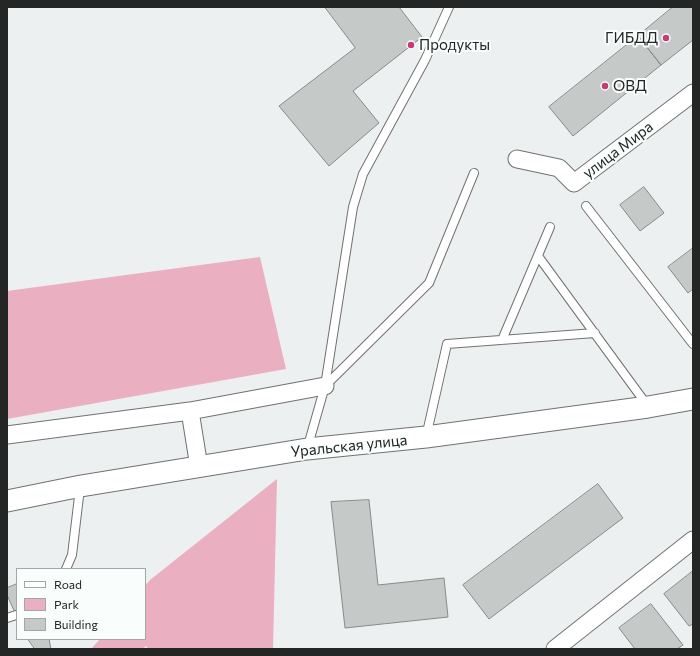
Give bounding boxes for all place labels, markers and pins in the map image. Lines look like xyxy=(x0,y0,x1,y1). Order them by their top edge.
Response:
place label: ГИБДД xyxy=(605,29,658,47)
marker: ГИБДД xyxy=(661,33,671,43)
place label: Продукты xyxy=(419,36,490,54)
marker: Продукты xyxy=(406,40,416,50)
place label: ОВД xyxy=(613,77,647,95)
marker: ОВД xyxy=(600,81,610,91)

